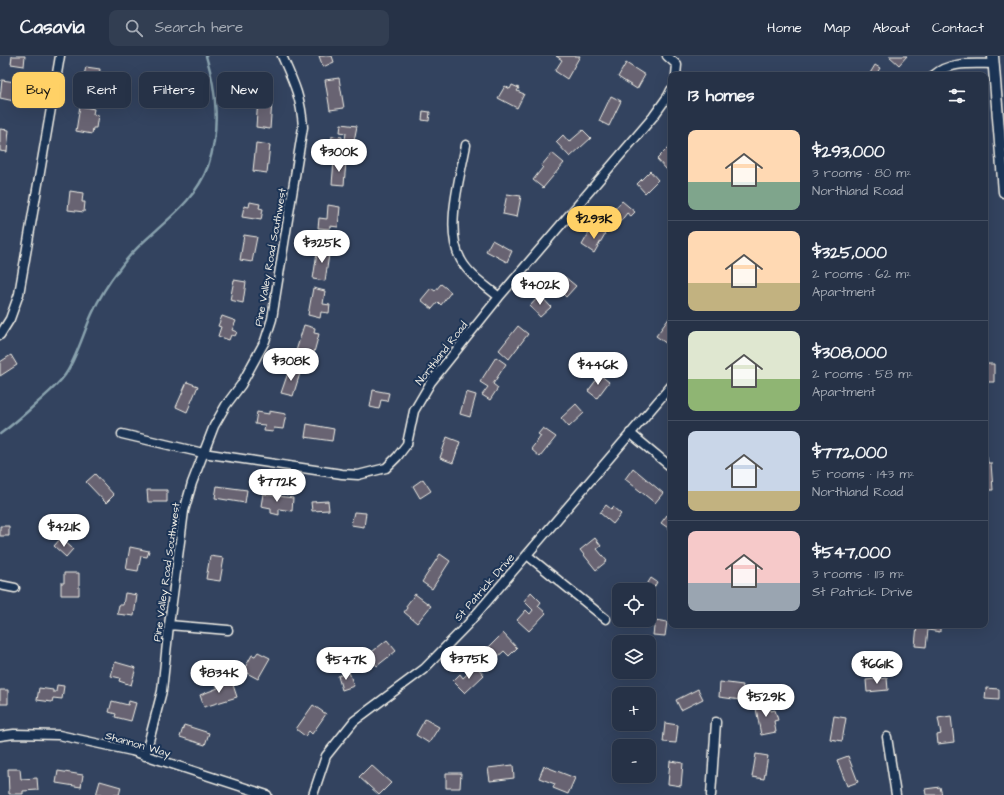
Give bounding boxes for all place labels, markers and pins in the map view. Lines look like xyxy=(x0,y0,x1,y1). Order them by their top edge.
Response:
pin: $300K xyxy=(311,139,367,173)
pin: $293K xyxy=(566,206,622,240)
pin: $325K xyxy=(294,230,350,264)
pin: $402K xyxy=(512,272,568,306)
pin: $308K xyxy=(263,348,319,382)
pin: $446K xyxy=(570,352,626,386)
pin: $772K xyxy=(249,469,305,503)
pin: $421K xyxy=(36,514,92,548)
pin: $375K xyxy=(441,646,497,680)
pin: $547K xyxy=(318,647,374,681)
pin: $661K xyxy=(849,651,905,685)
pin: $834K xyxy=(191,660,247,694)
pin: $529K xyxy=(738,684,794,718)

